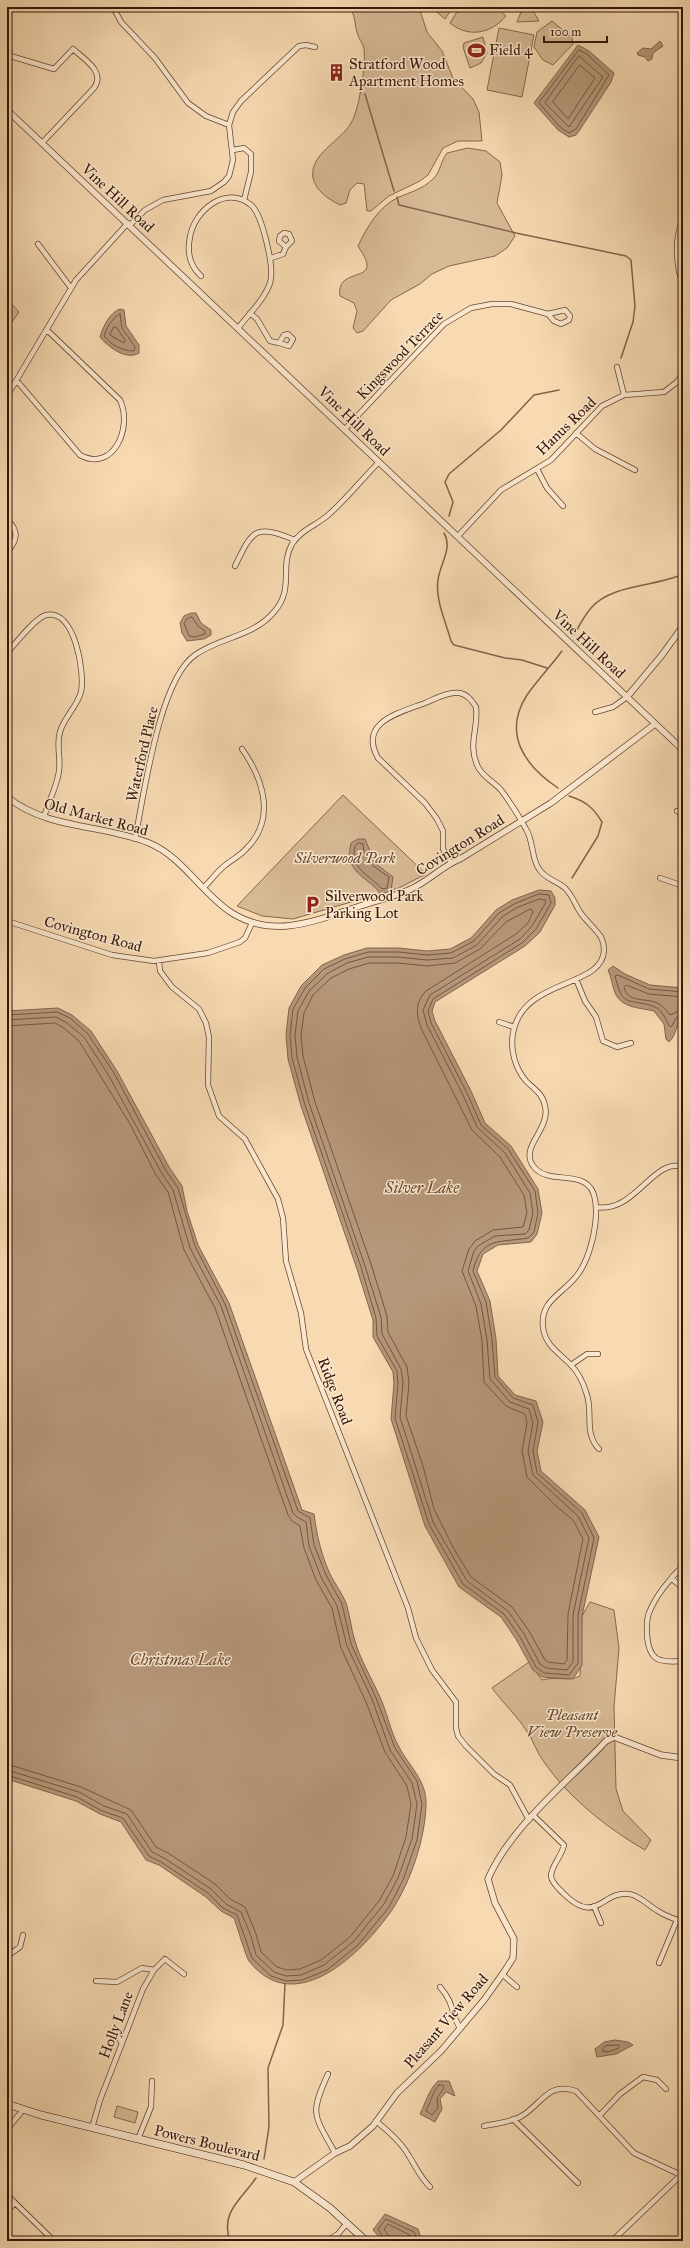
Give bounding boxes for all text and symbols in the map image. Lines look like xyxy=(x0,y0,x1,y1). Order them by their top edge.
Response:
scale bar xyxy=(544,18,607,44)
text: 100 m xyxy=(550,25,581,39)
sports icon: Field 4 xyxy=(466,40,486,60)
place label: Field 4 xyxy=(489,41,533,59)
place label: Stratford Wood Apartment Homes xyxy=(348,55,464,90)
building icon: Stratford Wood Apartment Homes xyxy=(326,63,346,83)
street label: Vine Hill Road xyxy=(77,159,158,236)
street label: Kingswood Terrace xyxy=(353,307,447,403)
street label: Vine Hill Road xyxy=(314,382,394,460)
street label: Hanus Road xyxy=(532,393,600,459)
street label: Vine Hill Road xyxy=(548,605,629,682)
street label: Waterford Place xyxy=(122,704,162,804)
street label: Old Market Road xyxy=(42,794,151,840)
street label: Covington Road xyxy=(413,810,508,879)
park label: Silverwood Park xyxy=(293,849,396,867)
place label: Silverwood Park Parking Lot xyxy=(325,887,424,922)
parking icon: Silverwood Park Parking Lot xyxy=(302,895,322,915)
street label: Covington Road xyxy=(42,912,144,956)
water label: Silver Lake xyxy=(384,1178,460,1197)
street label: Ridge Road xyxy=(314,1355,356,1428)
water label: Christmas Lake xyxy=(130,1650,231,1669)
park label: Pleasant View Preserve xyxy=(527,1706,618,1741)
street label: Pleasant View Road xyxy=(400,1970,492,2072)
street label: Holly Lane xyxy=(95,1989,137,2061)
street label: Powers Boulevard xyxy=(152,2121,262,2165)

